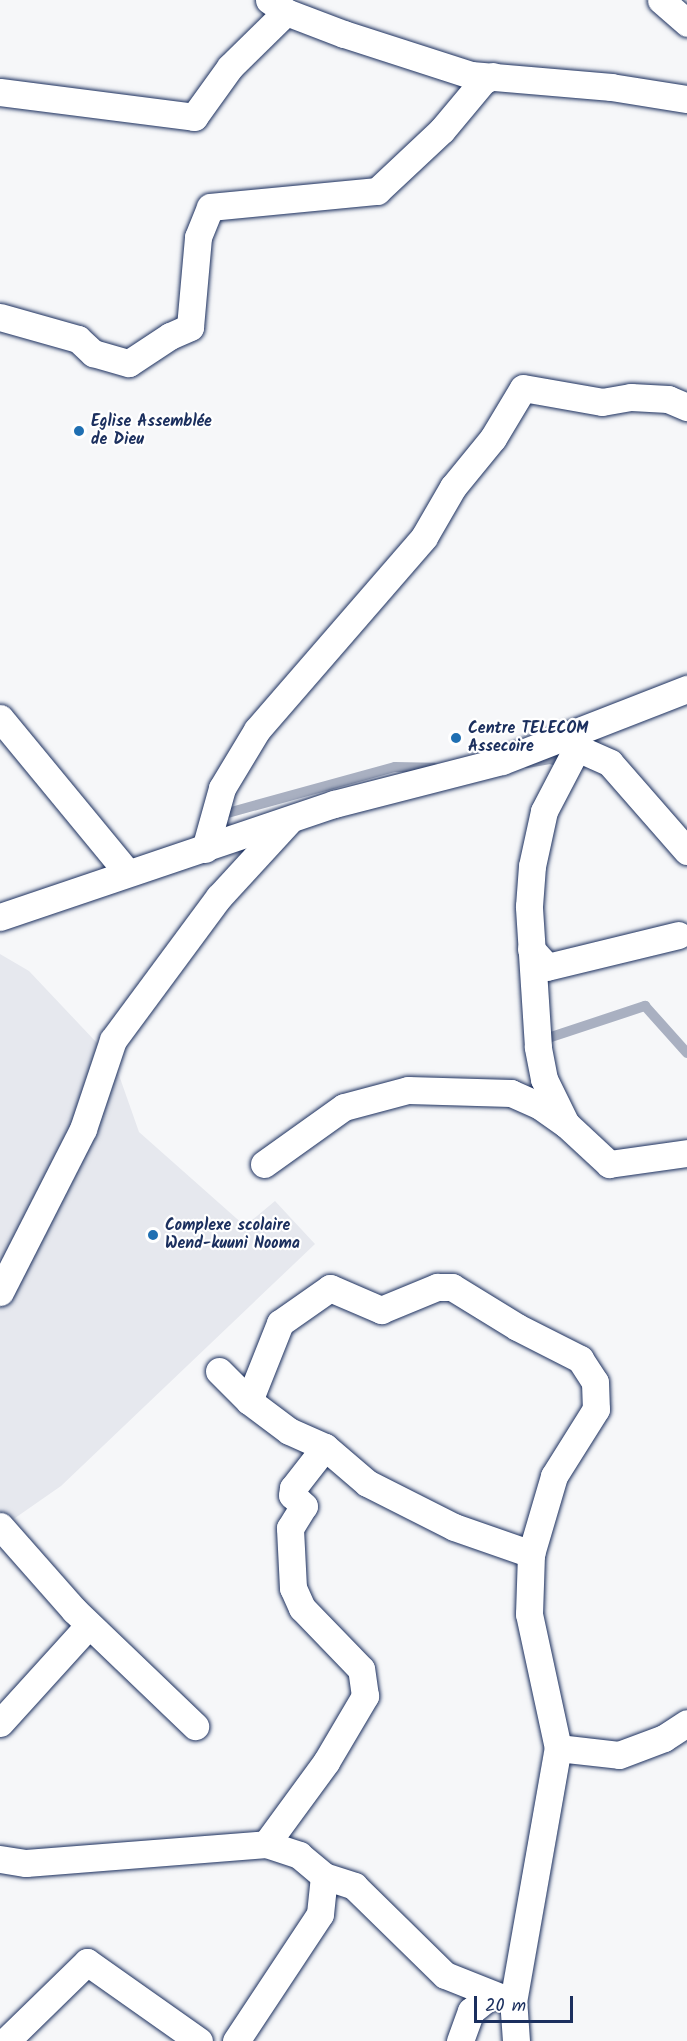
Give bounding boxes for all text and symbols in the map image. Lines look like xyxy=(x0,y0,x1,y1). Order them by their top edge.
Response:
place label: Eglise Assemblée de Dieu xyxy=(91,412,212,450)
marker: Eglise Assemblée de Dieu xyxy=(72,424,86,438)
place label: Centre TELECOM Assecoire xyxy=(468,719,588,757)
marker: Centre TELECOM Assecoire xyxy=(449,731,463,745)
place label: Complexe scolaire Wend-kuuni Nooma xyxy=(165,1216,300,1254)
marker: Complexe scolaire Wend-kuuni Nooma xyxy=(146,1228,160,1242)
scale bar xyxy=(477,1984,576,2022)
text: 20 m xyxy=(485,1992,526,2021)

